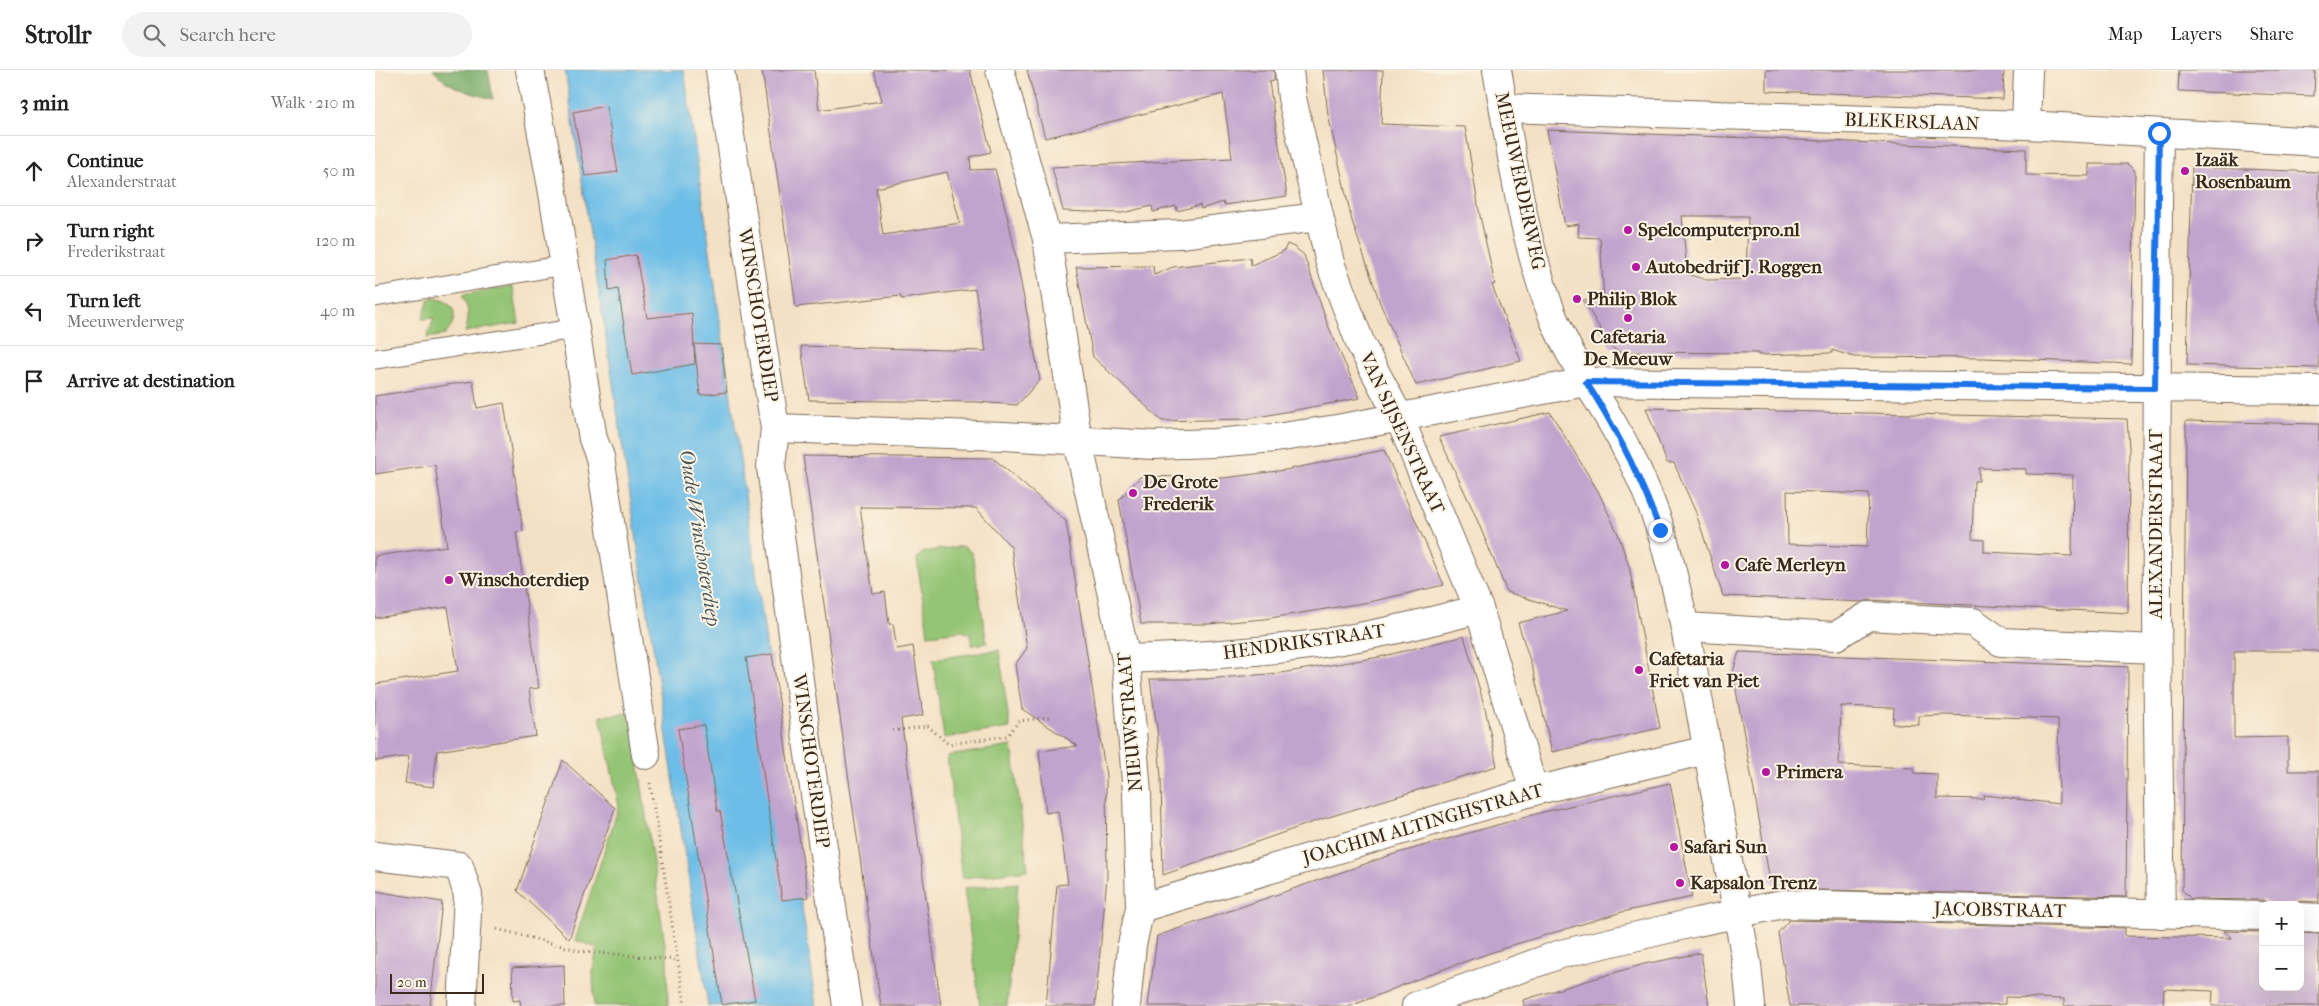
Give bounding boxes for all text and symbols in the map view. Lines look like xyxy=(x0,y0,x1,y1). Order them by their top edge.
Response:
search box xyxy=(122,12,472,57)
text: Strollr xyxy=(25,21,92,49)
icon: search xyxy=(140,21,168,49)
text: Search here xyxy=(180,24,276,46)
text: Map xyxy=(2108,24,2142,45)
text: Layers xyxy=(2170,24,2222,45)
text: Share xyxy=(2250,24,2294,45)
street label: MEEUWERDERWEG xyxy=(1490,90,1550,272)
text: 3 min xyxy=(20,91,69,115)
text: Walk · 210 m xyxy=(271,93,355,112)
street label: BLEKERSLAAN xyxy=(1844,109,1980,135)
route start xyxy=(2148,122,2171,145)
place label: Izaäk Rosenbaum xyxy=(2195,149,2291,193)
text: Continue xyxy=(67,150,143,172)
icon: ahead xyxy=(20,157,48,185)
text: 50 m xyxy=(323,161,355,180)
marker: Izaäk Rosenbaum xyxy=(2179,165,2191,177)
text: Alexanderstraat xyxy=(67,172,177,191)
place label: Spelcomputerpro.nl xyxy=(1638,219,1800,241)
text: Turn right xyxy=(67,220,154,242)
marker: Spelcomputerpro.nl xyxy=(1622,224,1634,236)
street label: WINSCHOTERDIEP xyxy=(733,226,783,404)
icon: right xyxy=(20,227,48,255)
text: 120 m xyxy=(316,231,355,250)
text: Frederikstraat xyxy=(67,242,165,261)
place label: Autobedrijf J. Roggen xyxy=(1645,256,1823,278)
marker: Autobedrijf J. Roggen xyxy=(1630,261,1642,273)
place label: Philip Blok xyxy=(1587,288,1678,310)
text: Turn left xyxy=(67,290,141,312)
marker: Philip Blok xyxy=(1571,293,1583,305)
icon: left xyxy=(20,297,48,325)
text: 40 m xyxy=(320,301,355,320)
text: Meeuwerderweg xyxy=(67,312,184,331)
marker: Cafetaria De Meeuw xyxy=(1622,312,1634,324)
place label: Cafetaria De Meeuw xyxy=(1584,326,1673,370)
street label: VAN SIJSENSTRAAT xyxy=(1355,348,1449,517)
icon: arrive xyxy=(20,367,48,395)
text: Arrive at destination xyxy=(67,370,235,392)
street label: ALEXANDERSTRAAT xyxy=(2145,429,2167,620)
water label: Oude Winschoterdiep xyxy=(675,448,725,628)
place label: De Grote Frederik xyxy=(1142,471,1219,515)
marker: De Grote Frederik xyxy=(1127,487,1139,499)
route end xyxy=(1649,519,1672,542)
place label: Cafe Merleyn xyxy=(1735,554,1847,576)
marker: Cafe Merleyn xyxy=(1719,559,1731,571)
place label: Winschoterdiep xyxy=(458,569,589,591)
marker: Winschoterdiep xyxy=(443,574,455,586)
street label: HENDRIKSTRAAT xyxy=(1221,620,1387,664)
place label: Cafetaria Friet van Piet xyxy=(1648,648,1760,692)
street label: NIEUWSTRAAT xyxy=(1113,651,1147,793)
marker: Cafetaria Friet van Piet xyxy=(1633,664,1645,676)
street label: WINSCHOTERDIEP xyxy=(788,671,834,850)
place label: Primera xyxy=(1776,761,1844,783)
marker: Primera xyxy=(1760,766,1772,778)
street label: JOACHIM ALTINGHSTRAAT xyxy=(1298,779,1546,870)
place label: Safari Sun xyxy=(1684,836,1768,858)
marker: Safari Sun xyxy=(1668,841,1680,853)
place label: Kapsalon Trenz xyxy=(1690,872,1818,894)
marker: Kapsalon Trenz xyxy=(1674,877,1686,889)
street label: JACOBSTRAAT xyxy=(1932,898,2066,922)
map controls xyxy=(2259,901,2304,991)
button: + xyxy=(2259,901,2304,946)
button: − xyxy=(2259,946,2304,991)
scale bar xyxy=(390,971,484,994)
text: 20 m xyxy=(397,974,427,991)

